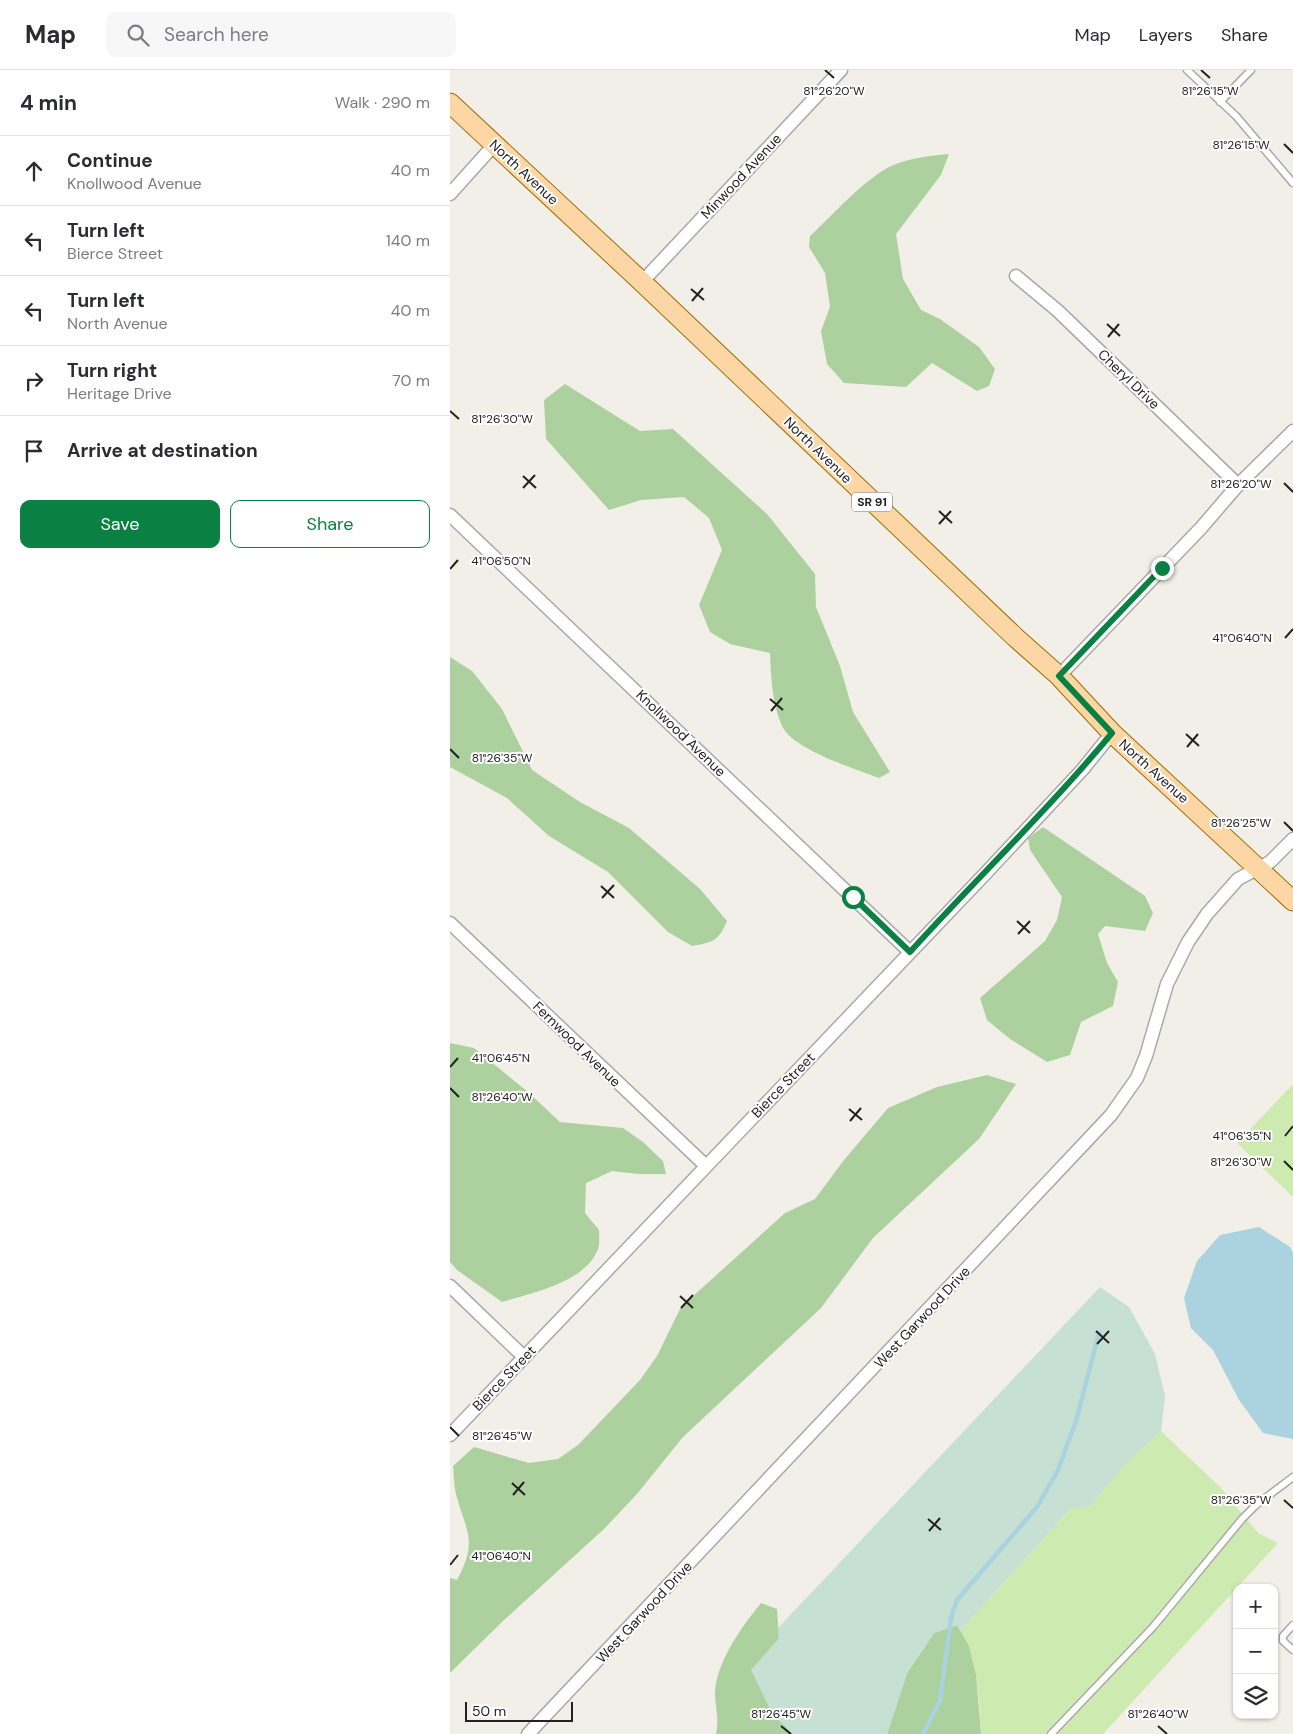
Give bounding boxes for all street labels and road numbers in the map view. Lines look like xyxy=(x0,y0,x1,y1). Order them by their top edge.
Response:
street label: Minwood Avenue xyxy=(697,130,785,222)
street label: North Avenue xyxy=(486,135,562,209)
street label: Cheryl Drive xyxy=(1094,345,1164,413)
street label: North Avenue xyxy=(780,413,856,487)
road number: SR 91 xyxy=(852,492,892,512)
street label: Knollwood Avenue xyxy=(632,686,730,780)
street label: North Avenue xyxy=(1115,735,1193,807)
street label: Fernwood Avenue xyxy=(529,997,625,1091)
street label: Bierce Street xyxy=(747,1049,819,1121)
street label: West Garwood Drive xyxy=(870,1262,974,1372)
street label: Bierce Street xyxy=(468,1342,540,1414)
street label: West Garwood Drive xyxy=(592,1557,696,1667)

